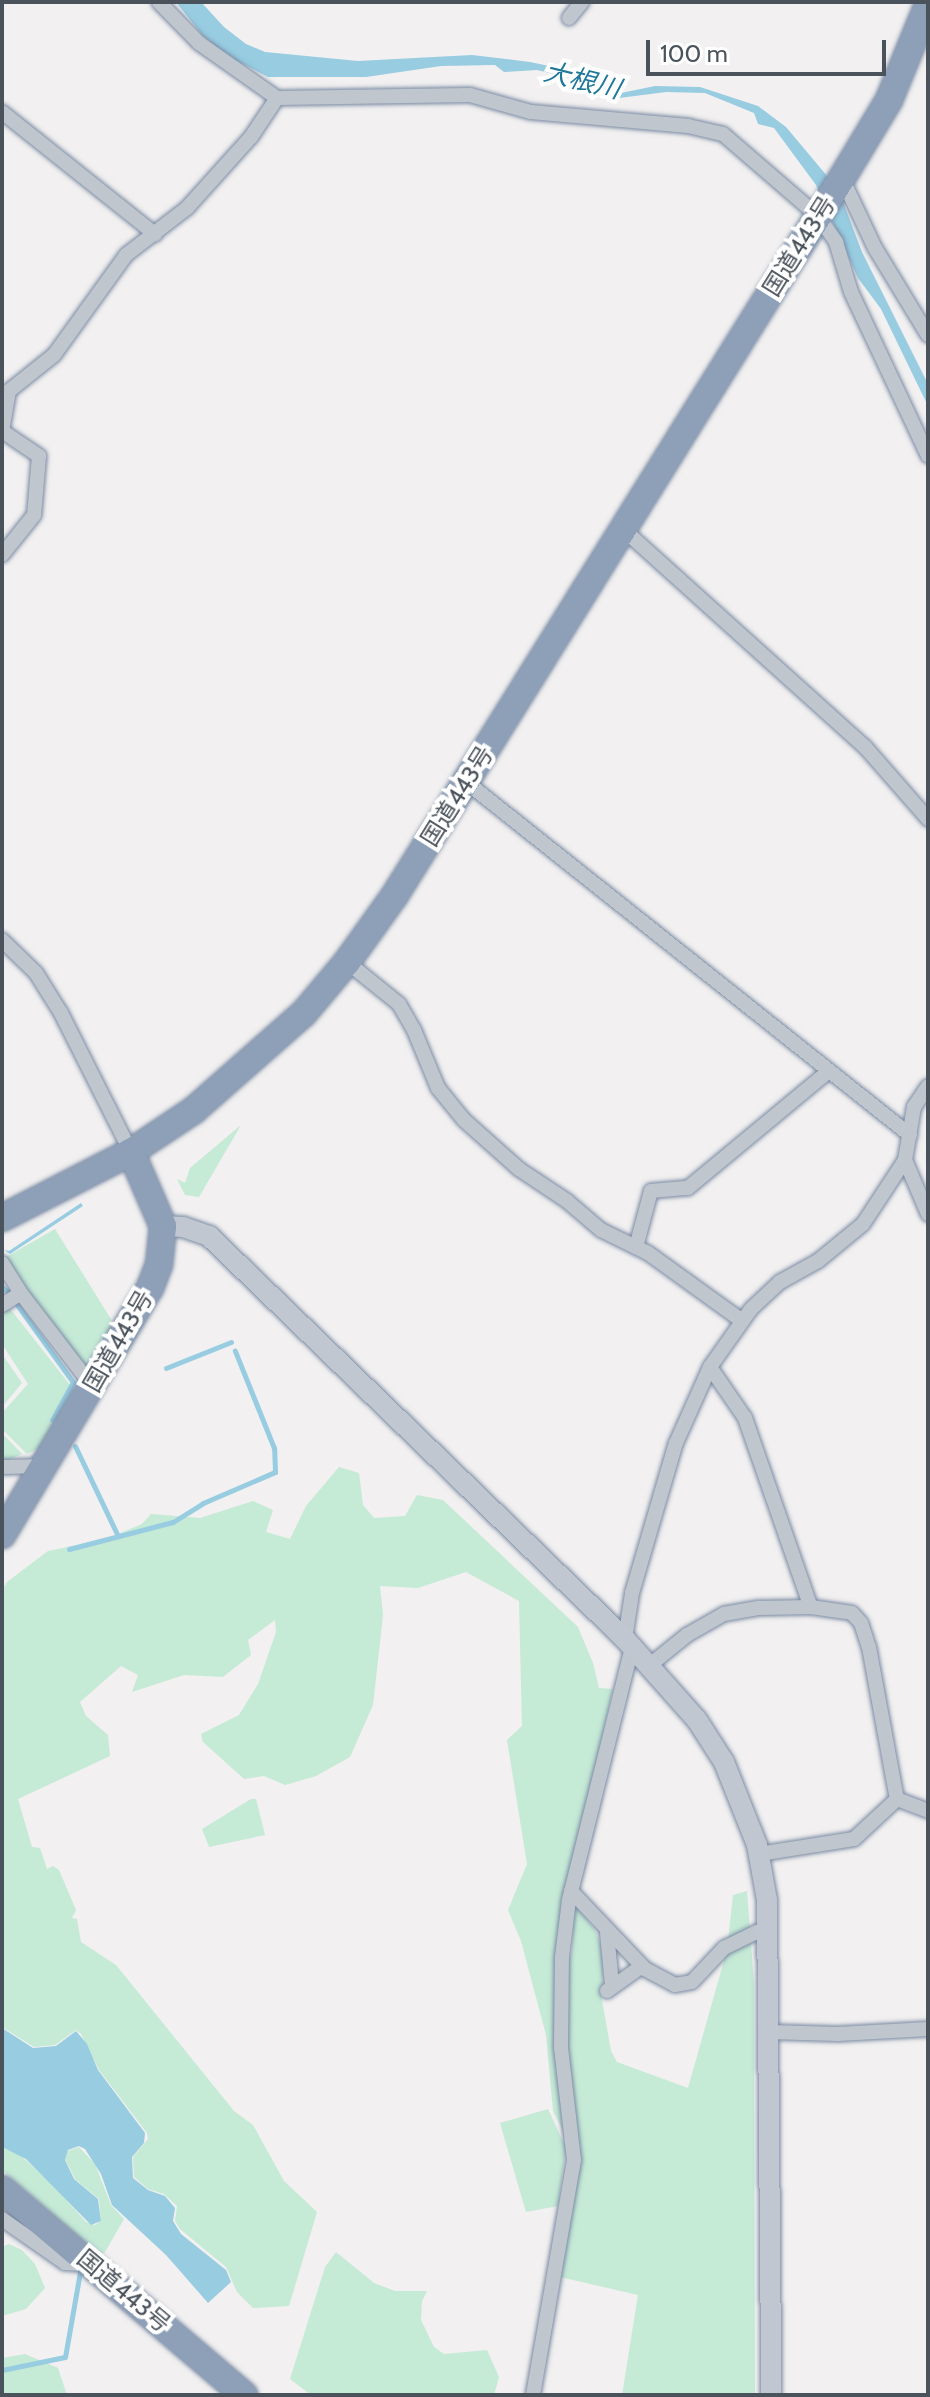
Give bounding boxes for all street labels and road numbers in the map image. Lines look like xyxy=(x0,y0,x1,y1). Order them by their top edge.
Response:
street label: 国道443号 xyxy=(757,191,841,301)
street label: 国道443号 xyxy=(415,741,499,851)
street label: 国道443号 xyxy=(77,1285,159,1397)
street label: 国道443号 xyxy=(72,2244,176,2338)

